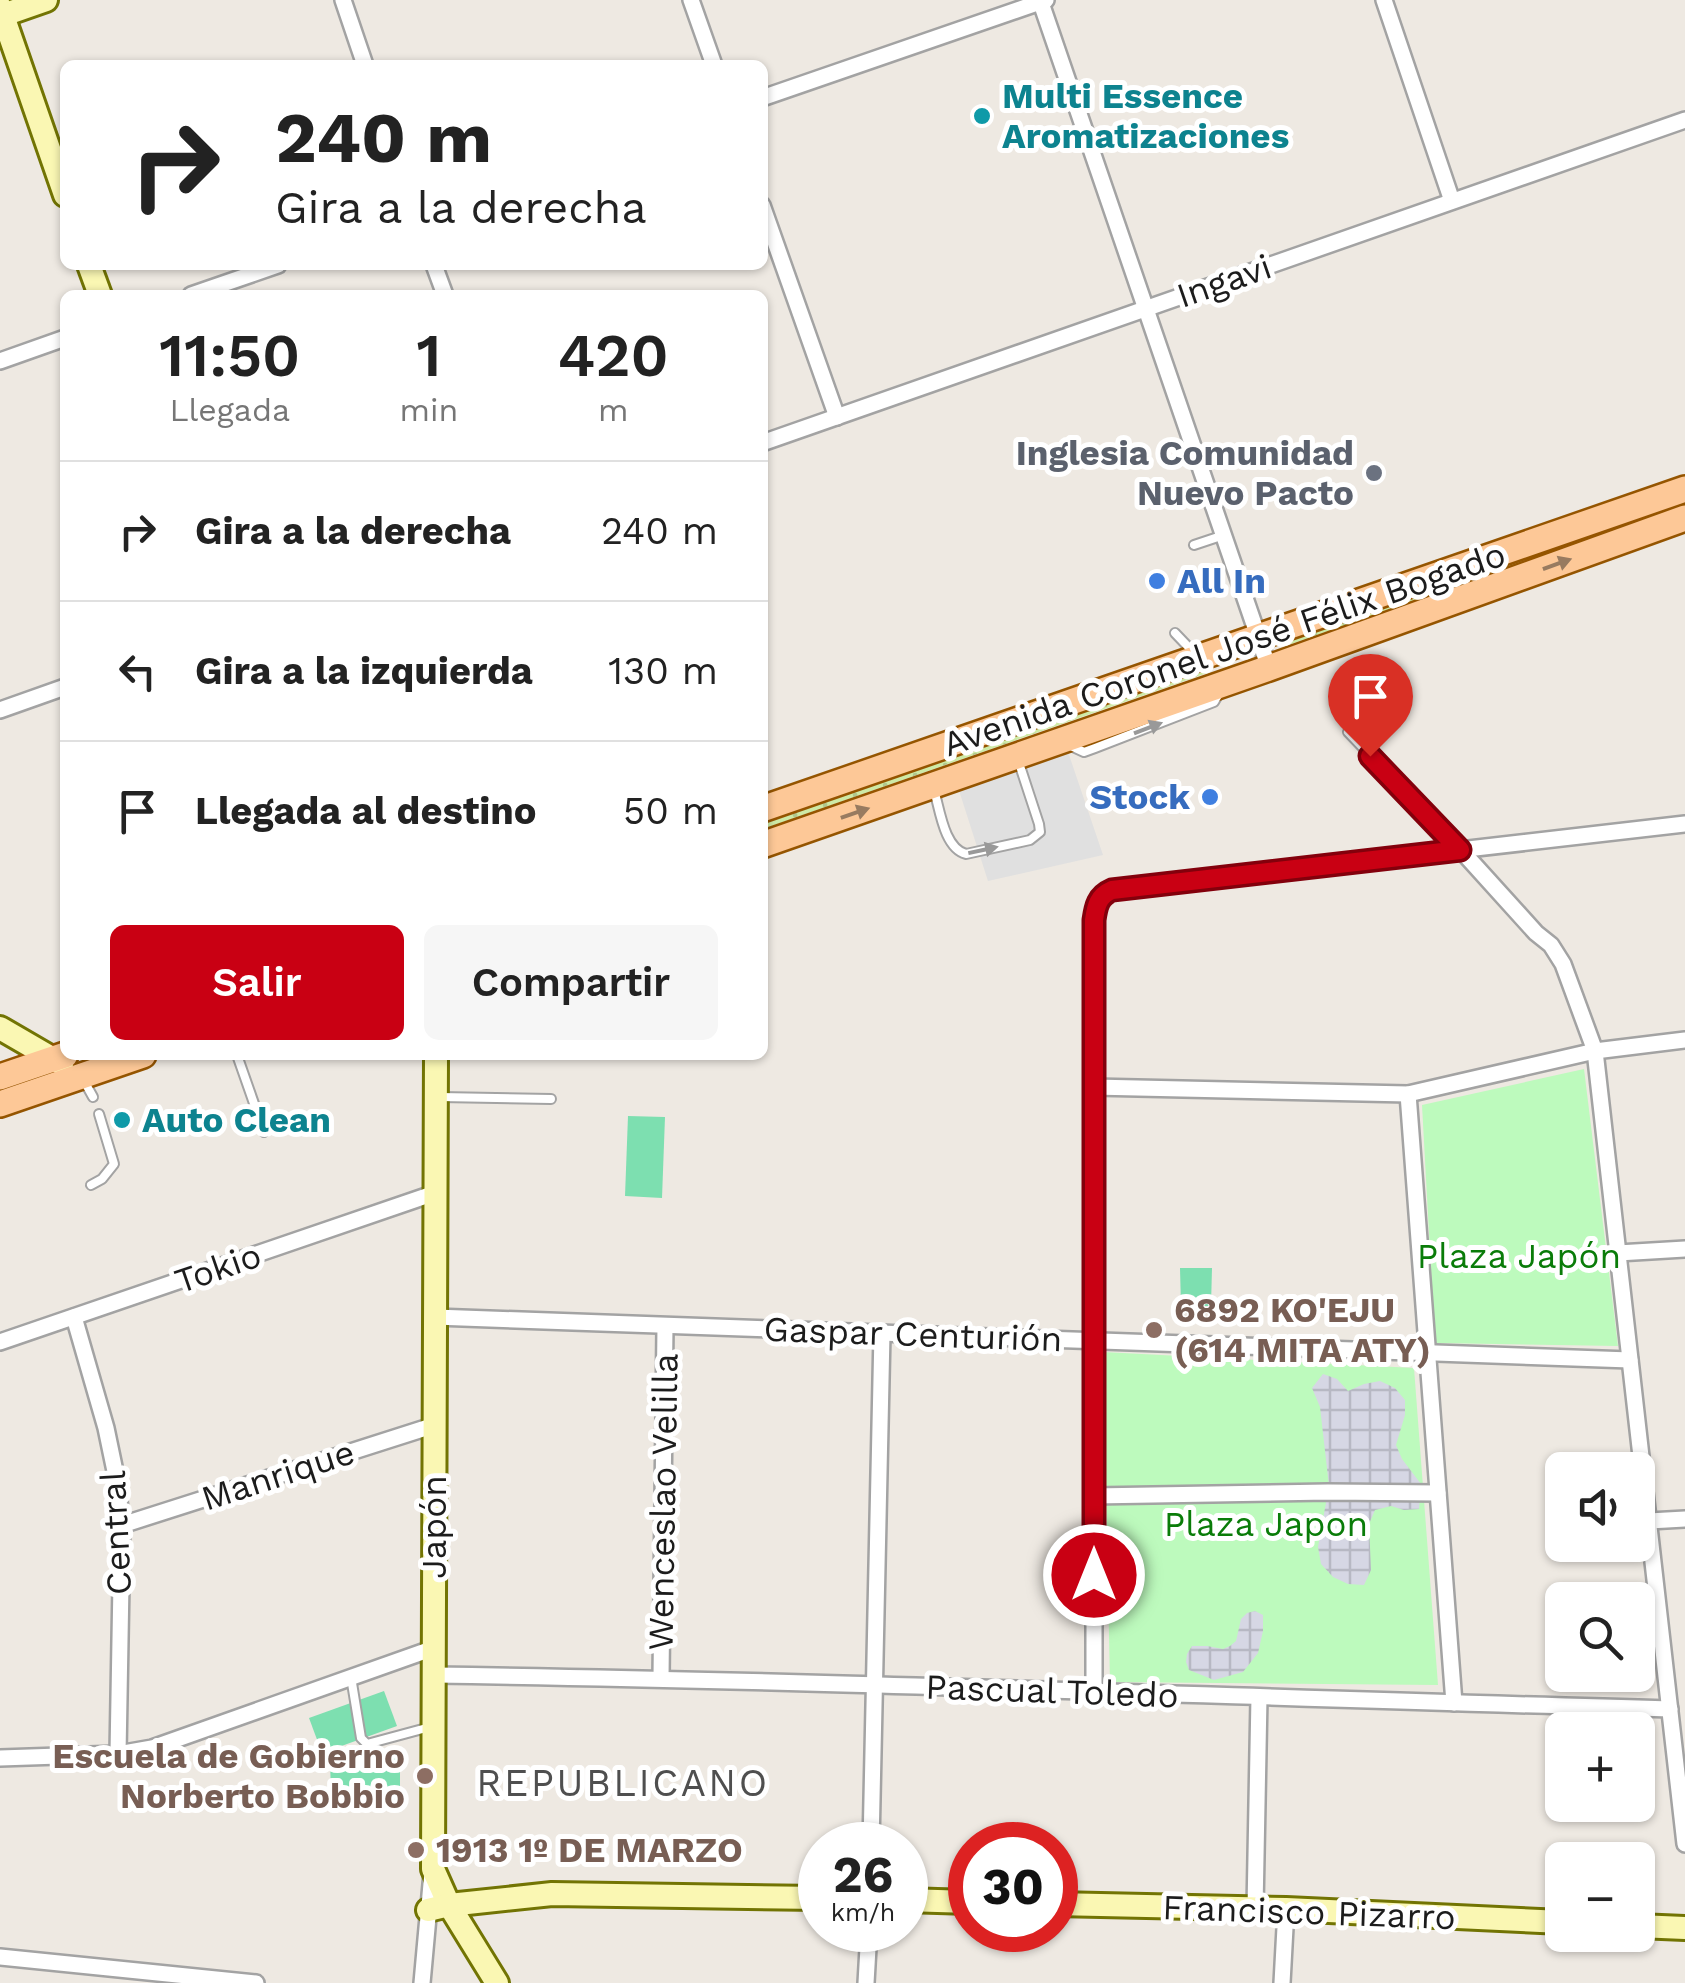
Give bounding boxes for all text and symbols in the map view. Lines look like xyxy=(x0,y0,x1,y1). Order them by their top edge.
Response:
place label: Multi Essence Aromatizaciones xyxy=(1002,75,1289,157)
text: 240 m xyxy=(275,97,492,179)
icon: right xyxy=(110,100,240,230)
marker: Multi Essence Aromatizaciones xyxy=(971,105,993,127)
text: Gira a la derecha xyxy=(275,181,647,234)
street label: Ingavi xyxy=(1171,245,1277,317)
text: 11:50 xyxy=(159,320,300,391)
text: 1 xyxy=(416,320,441,391)
text: 420 xyxy=(558,320,669,391)
text: Llegada xyxy=(169,391,290,429)
text: min xyxy=(400,391,458,429)
text: m xyxy=(598,391,628,429)
place label: Inglesia Comunidad Nuevo Pacto xyxy=(1016,432,1354,514)
marker: Inglesia Comunidad Nuevo Pacto xyxy=(1363,462,1385,484)
icon: right xyxy=(110,504,165,559)
text: Gira a la derecha xyxy=(195,509,511,553)
text: 240 m xyxy=(601,509,718,553)
street label: Avenida Coronel José Félix Bogado xyxy=(937,533,1511,765)
one-way arrow xyxy=(1542,556,1572,571)
place label: All In xyxy=(1177,560,1266,602)
marker: All In xyxy=(1146,570,1168,592)
icon: left xyxy=(110,644,165,699)
text: Gira a la izquierda xyxy=(195,649,533,693)
text: 130 m xyxy=(608,649,718,693)
pin xyxy=(1328,654,1413,757)
icon: arrive xyxy=(1343,669,1398,724)
one-way arrow xyxy=(1133,720,1163,735)
place label: Stock xyxy=(1090,776,1190,818)
icon: arrive xyxy=(110,784,165,839)
marker: Stock xyxy=(1199,786,1221,808)
text: Llegada al destino xyxy=(195,789,537,833)
text: 50 m xyxy=(623,789,718,833)
one-way arrow xyxy=(840,805,870,820)
one-way arrow xyxy=(968,842,999,857)
button: Salir xyxy=(110,925,404,1040)
button: Compartir xyxy=(424,925,718,1040)
place label: Auto Clean xyxy=(142,1099,331,1141)
marker: Auto Clean xyxy=(111,1109,133,1131)
street label: Tokio xyxy=(169,1234,267,1302)
park label: Plaza Japón xyxy=(1417,1235,1621,1277)
place label: 6892 KO'EJU (614 MITA ATY) xyxy=(1174,1289,1431,1371)
street label: Gaspar Centurión xyxy=(763,1308,1063,1360)
marker: 6892 KO'EJU (614 MITA ATY) xyxy=(1143,1319,1165,1341)
street label: Wenceslao Velilla xyxy=(639,1353,687,1651)
street label: Manrique xyxy=(196,1431,360,1519)
map controls xyxy=(1545,1452,1655,1952)
button: sound xyxy=(1545,1452,1655,1562)
street label: Central xyxy=(92,1469,140,1596)
street label: Japón xyxy=(413,1475,455,1579)
park label: Plaza Japon xyxy=(1164,1503,1368,1545)
position arrow xyxy=(1042,1523,1146,1627)
button: search xyxy=(1545,1582,1655,1692)
street label: Pascual Toledo xyxy=(925,1666,1179,1716)
button: + xyxy=(1545,1712,1655,1822)
place label: Escuela de Gobierno Norberto Bobbio xyxy=(52,1735,405,1817)
district label: REPUBLICANO xyxy=(476,1761,770,1805)
marker: Escuela de Gobierno Norberto Bobbio xyxy=(414,1765,436,1787)
speed limit sign: 30 xyxy=(948,1822,1078,1952)
place label: 1913 1º DE MARZO xyxy=(436,1829,743,1871)
marker: 1913 1º DE MARZO xyxy=(405,1839,427,1861)
button: − xyxy=(1545,1842,1655,1952)
text: 26 xyxy=(833,1845,893,1904)
street label: Francisco Pizarro xyxy=(1162,1886,1456,1938)
text: km/h xyxy=(831,1898,895,1927)

